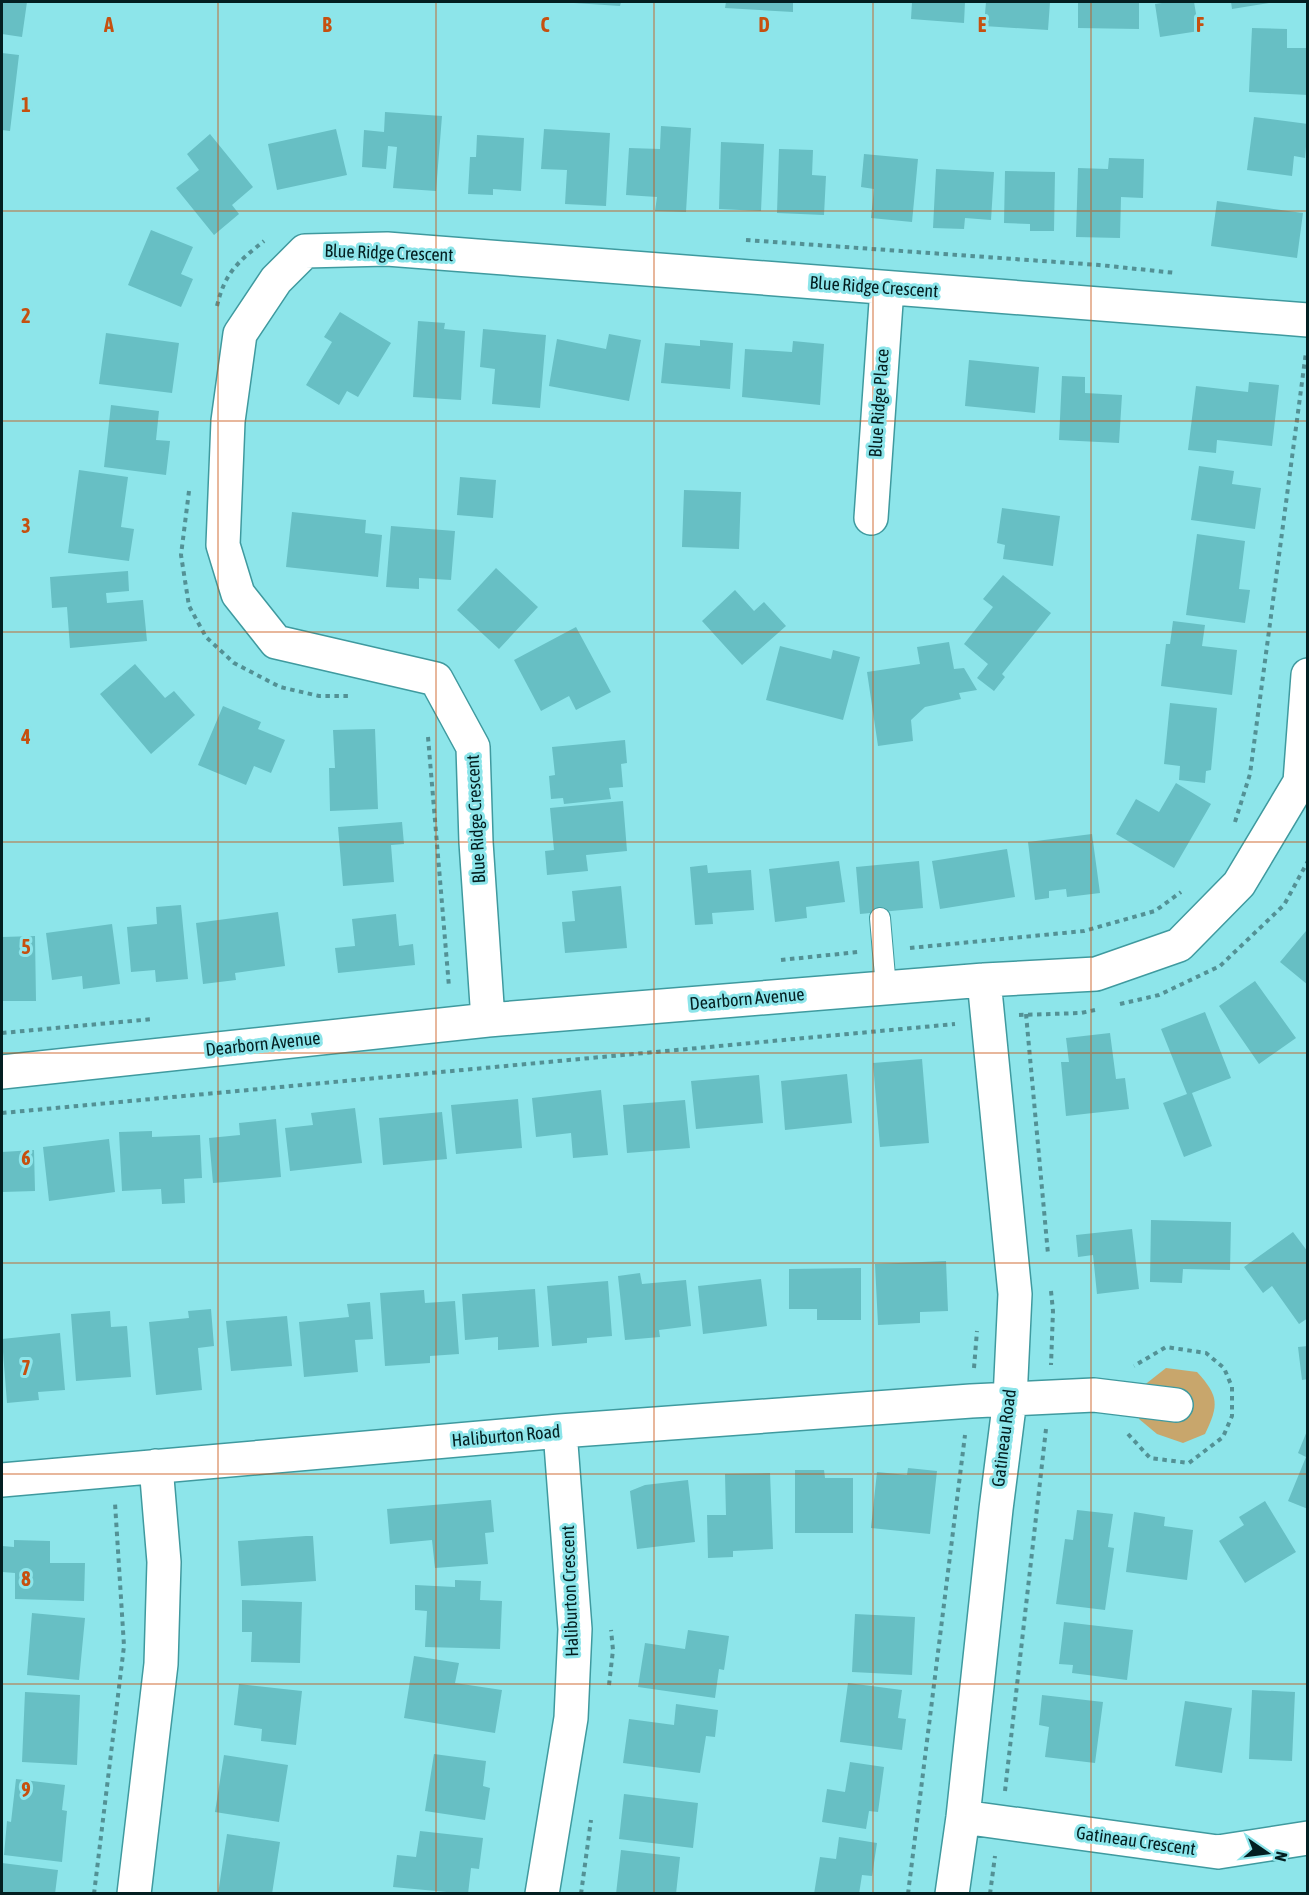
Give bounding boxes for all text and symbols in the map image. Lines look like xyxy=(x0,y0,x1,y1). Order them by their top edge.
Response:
text: A xyxy=(103,13,114,36)
text: B xyxy=(322,13,332,36)
text: C xyxy=(541,13,550,36)
text: D xyxy=(758,13,770,36)
text: E xyxy=(978,13,987,36)
text: F xyxy=(1196,13,1204,36)
text: 1 xyxy=(21,93,31,116)
street label: Blue Ridge Crescent xyxy=(324,240,454,265)
street label: Blue Ridge Crescent xyxy=(809,272,939,301)
text: 2 xyxy=(21,304,31,327)
street label: Blue Ridge Place xyxy=(864,348,893,458)
text: 3 xyxy=(21,514,31,537)
text: 4 xyxy=(20,725,31,748)
street label: Blue Ridge Crescent xyxy=(462,754,489,884)
text: 5 xyxy=(21,935,31,958)
street label: Dearborn Avenue xyxy=(689,983,805,1014)
street label: Dearborn Avenue xyxy=(205,1027,321,1060)
text: 6 xyxy=(21,1146,31,1169)
text: 7 xyxy=(21,1356,31,1379)
street label: Gatineau Road xyxy=(987,1388,1020,1488)
street label: Haliburton Road xyxy=(451,1420,561,1451)
street label: Haliburton Crescent xyxy=(557,1525,582,1657)
text: 8 xyxy=(21,1567,31,1590)
text: 9 xyxy=(21,1778,31,1801)
street label: Gatineau Crescent xyxy=(1075,1822,1197,1859)
north arrow xyxy=(1237,1823,1297,1883)
text: N xyxy=(1272,1850,1291,1863)

